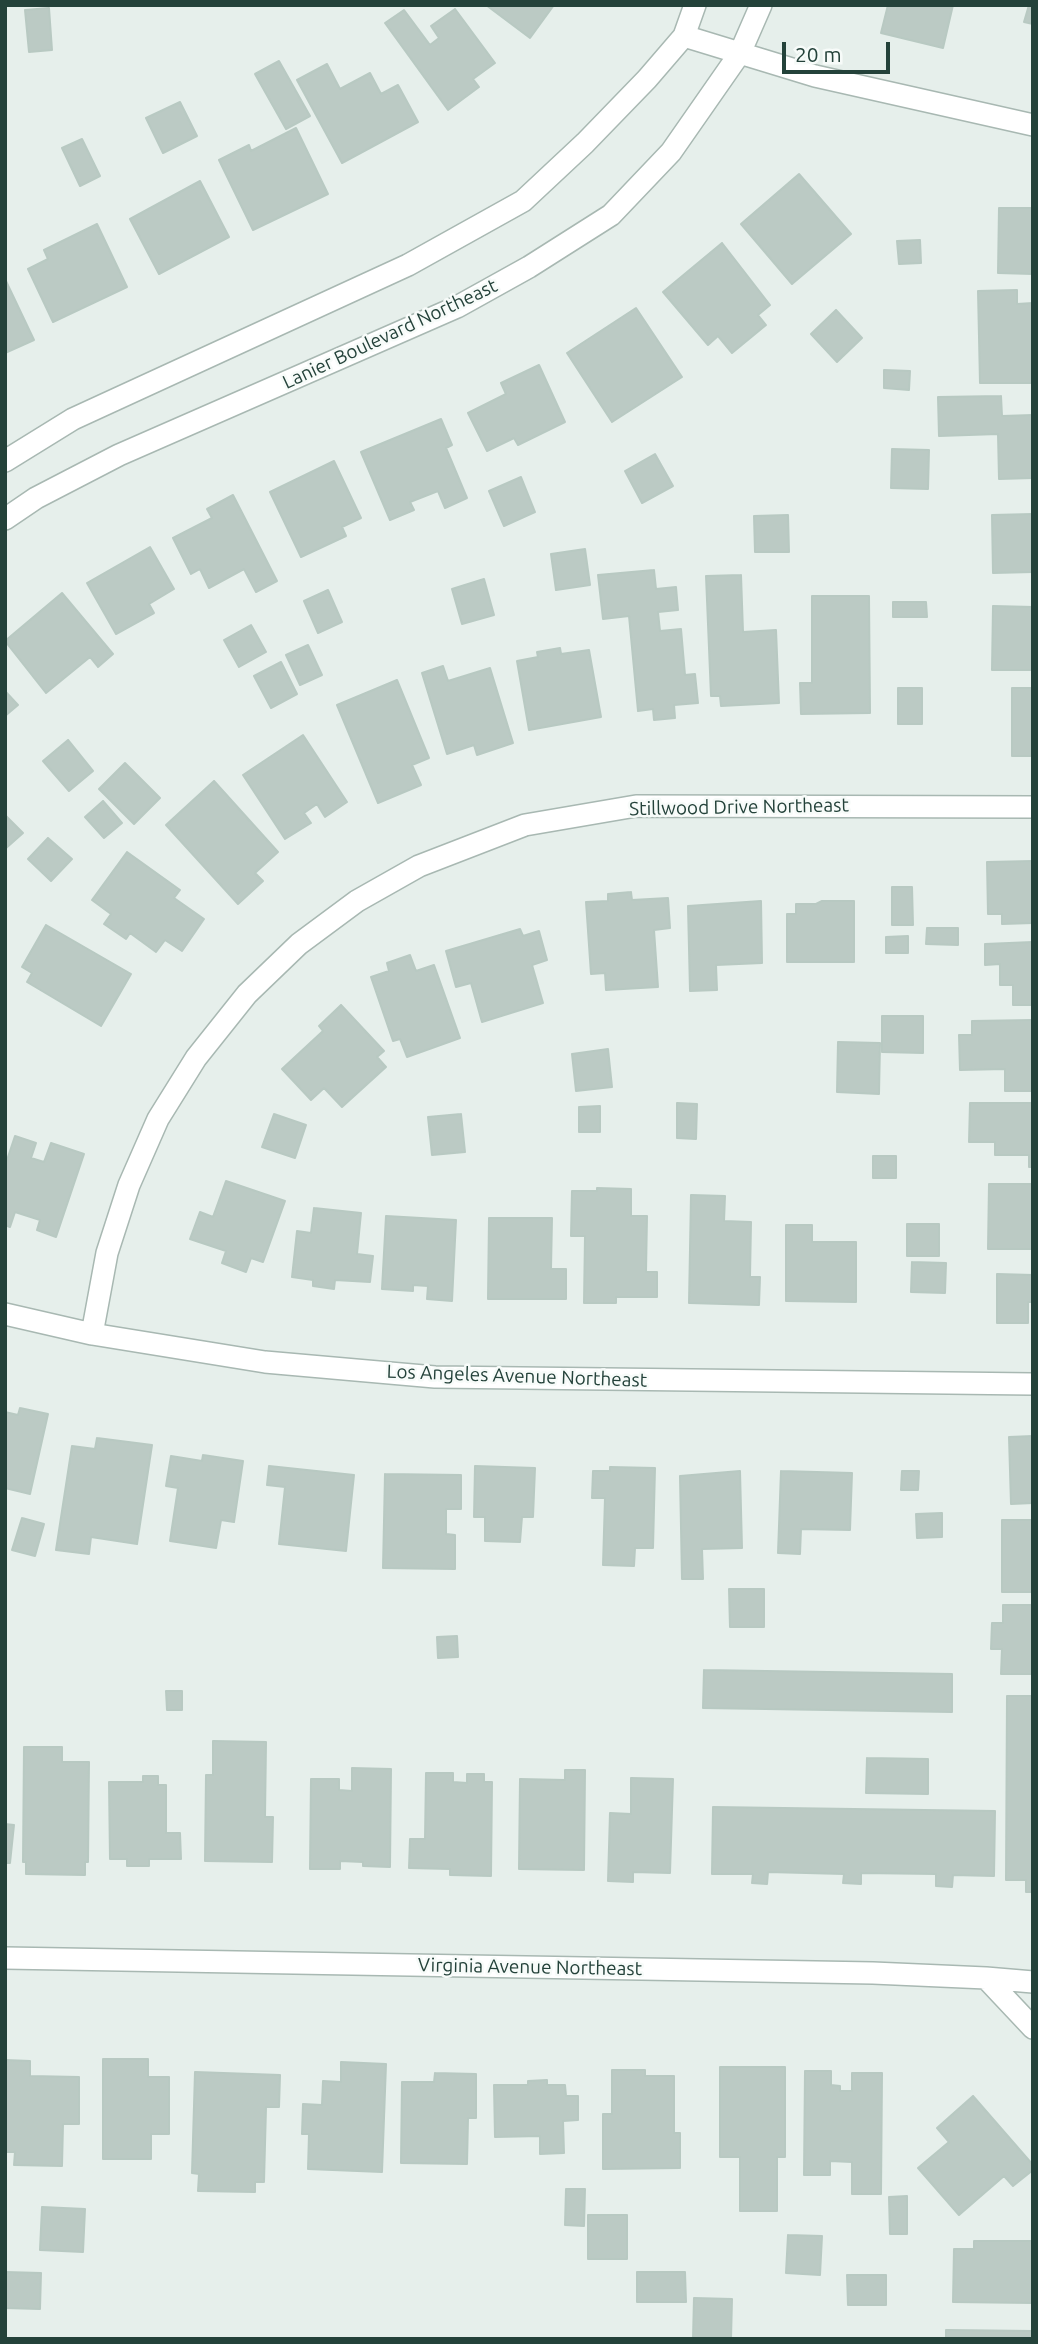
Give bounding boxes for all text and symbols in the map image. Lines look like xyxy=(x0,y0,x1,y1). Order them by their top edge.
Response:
scale bar xyxy=(786,28,894,72)
text: 20 m xyxy=(795,42,842,66)
street label: Lanier Boulevard Northeast xyxy=(279,274,501,394)
street label: Stillwood Drive Northeast xyxy=(629,794,849,820)
street label: Los Angeles Avenue Northeast xyxy=(386,1360,648,1392)
street label: Virginia Avenue Northeast xyxy=(418,1954,642,1980)

